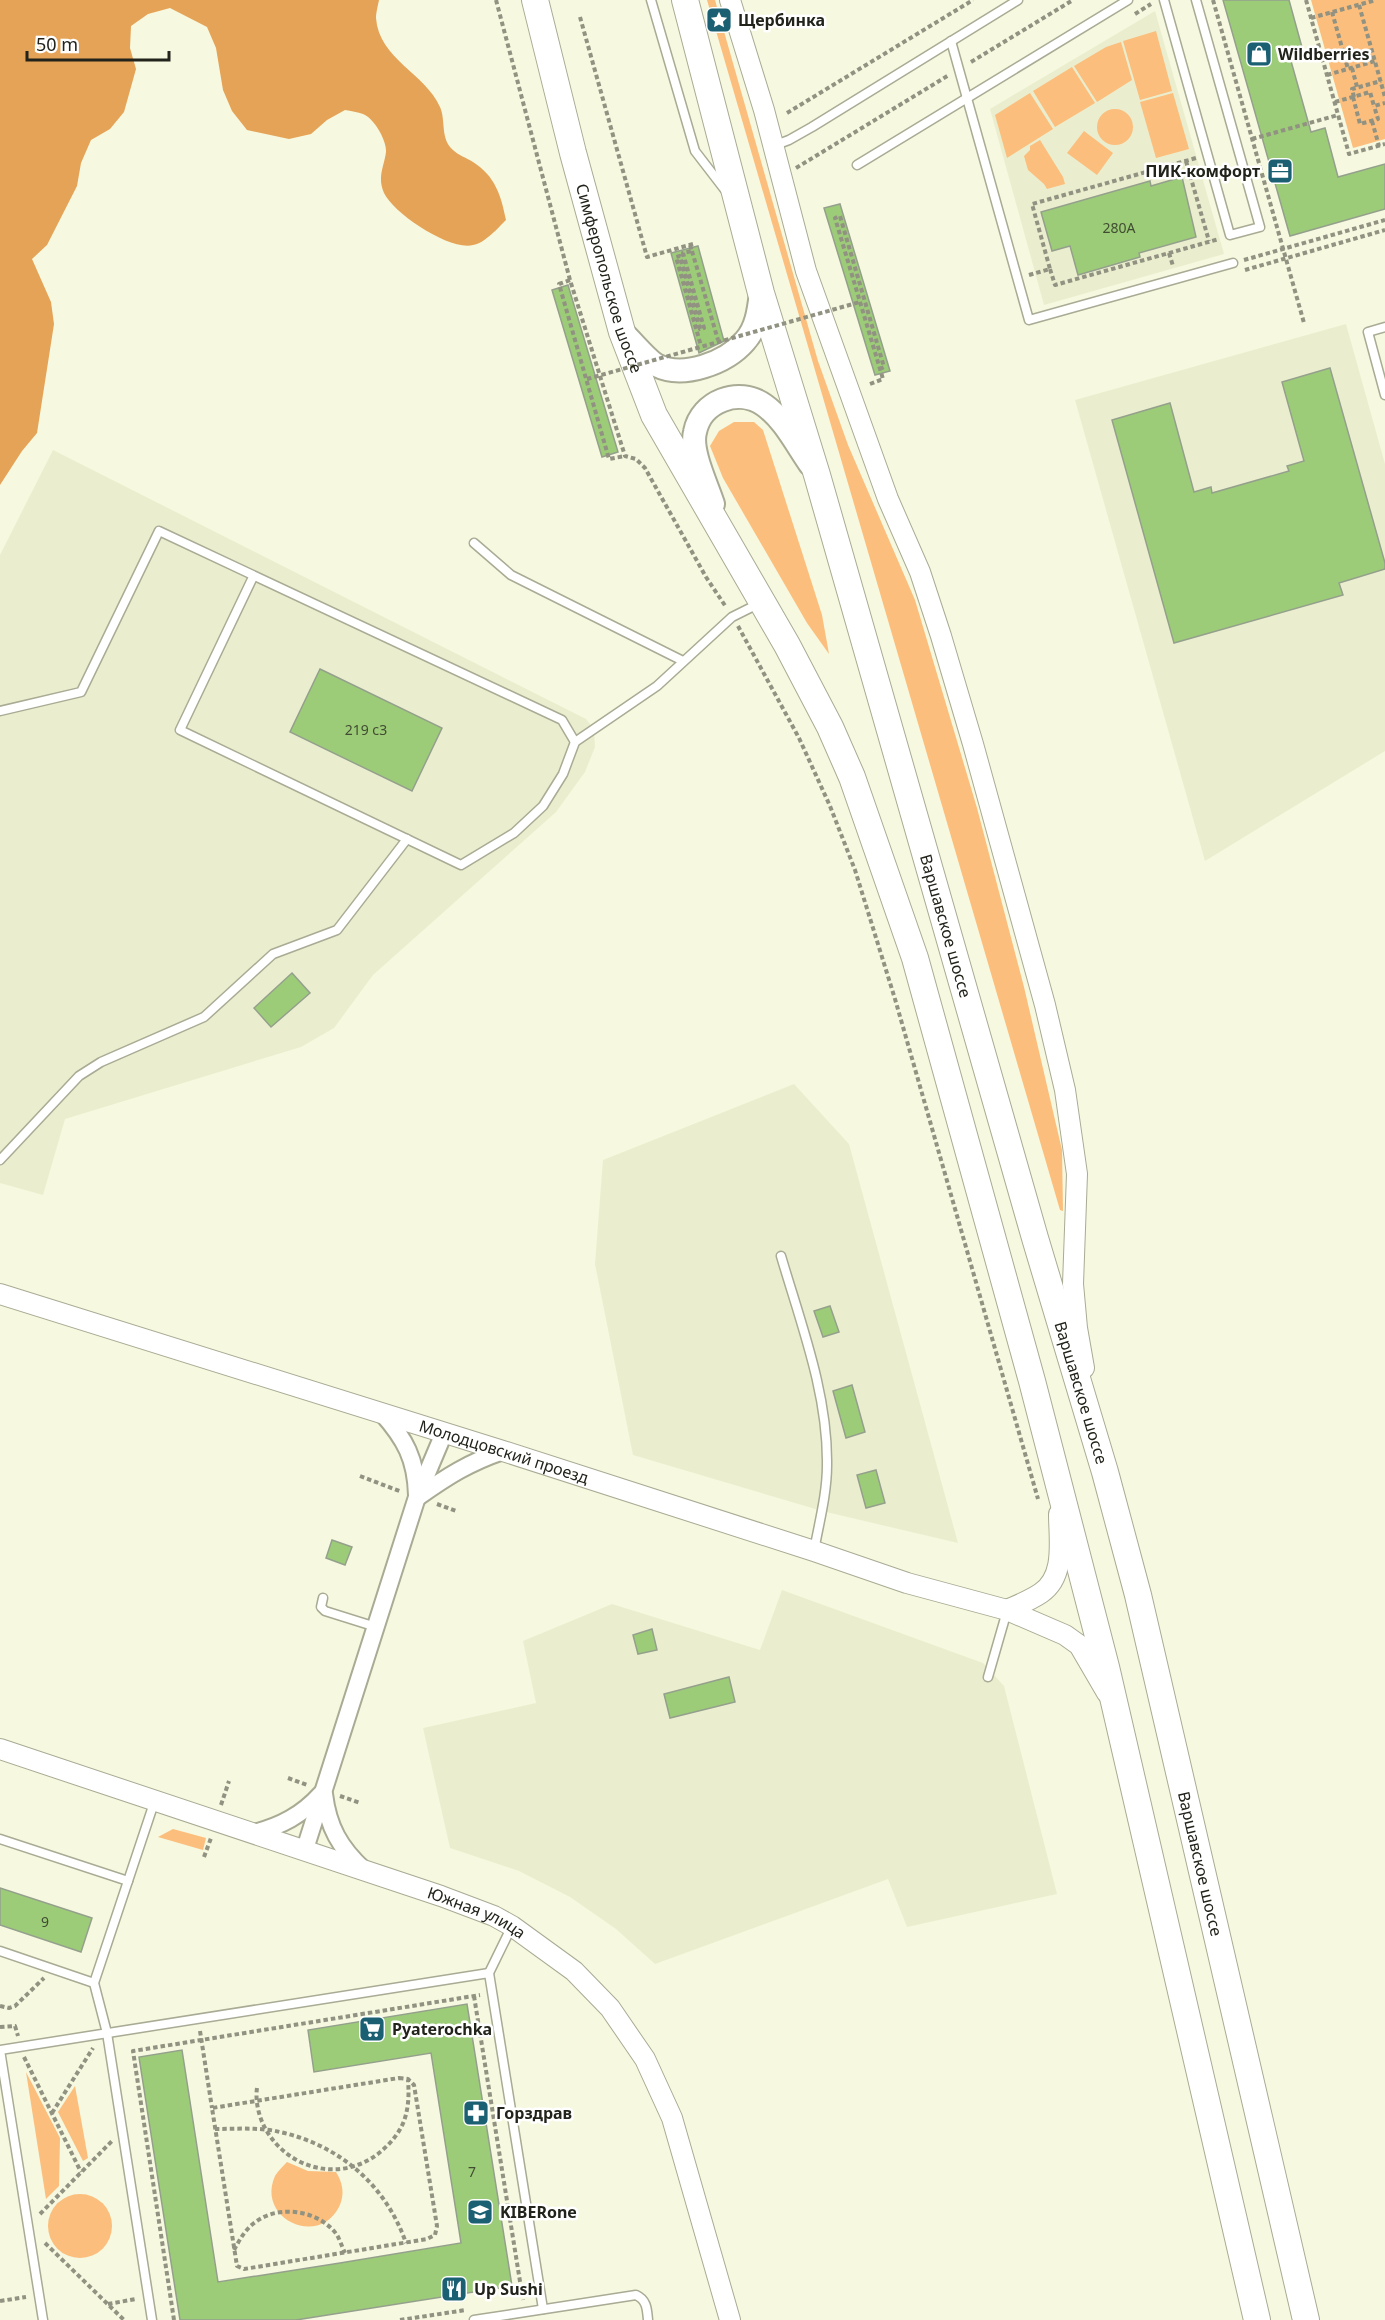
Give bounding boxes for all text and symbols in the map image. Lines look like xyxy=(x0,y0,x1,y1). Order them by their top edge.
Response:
place icon: Щербинка xyxy=(704,5,734,35)
place label: Щербинка xyxy=(738,9,825,31)
scale bar xyxy=(27,24,170,62)
text: 50 m xyxy=(36,32,78,56)
shop icon: Wildberries xyxy=(1244,39,1274,69)
place label: Wildberries xyxy=(1278,43,1369,65)
office icon: ПИК-комфорт xyxy=(1265,156,1295,186)
place label: ПИК-комфорт xyxy=(1145,160,1260,182)
street label: Симферопольское шоссе xyxy=(571,181,648,376)
house number: 280А xyxy=(1103,218,1136,237)
house number: 219 с3 xyxy=(345,720,387,739)
street label: Варшавское шоссе xyxy=(915,852,977,1000)
street label: Варшавское шоссе xyxy=(1049,1319,1113,1467)
street label: Молодцовский проезд xyxy=(416,1415,592,1489)
street label: Варшавское шоссе xyxy=(1173,1789,1228,1938)
street label: Южная улица xyxy=(425,1881,530,1943)
house number: 9 xyxy=(41,1912,49,1931)
supermarket icon: Pyaterochka xyxy=(357,2014,387,2044)
place label: Pyaterochka xyxy=(392,2018,492,2040)
pharmacy icon: Горздрав xyxy=(461,2098,491,2128)
place label: Горздрав xyxy=(496,2102,572,2124)
house number: 7 xyxy=(468,2162,476,2181)
school or university icon: KIBERone xyxy=(465,2197,495,2227)
place label: KIBERone xyxy=(500,2201,577,2223)
restaurant icon: Up Sushi xyxy=(439,2274,469,2304)
place label: Up Sushi xyxy=(474,2278,543,2300)

